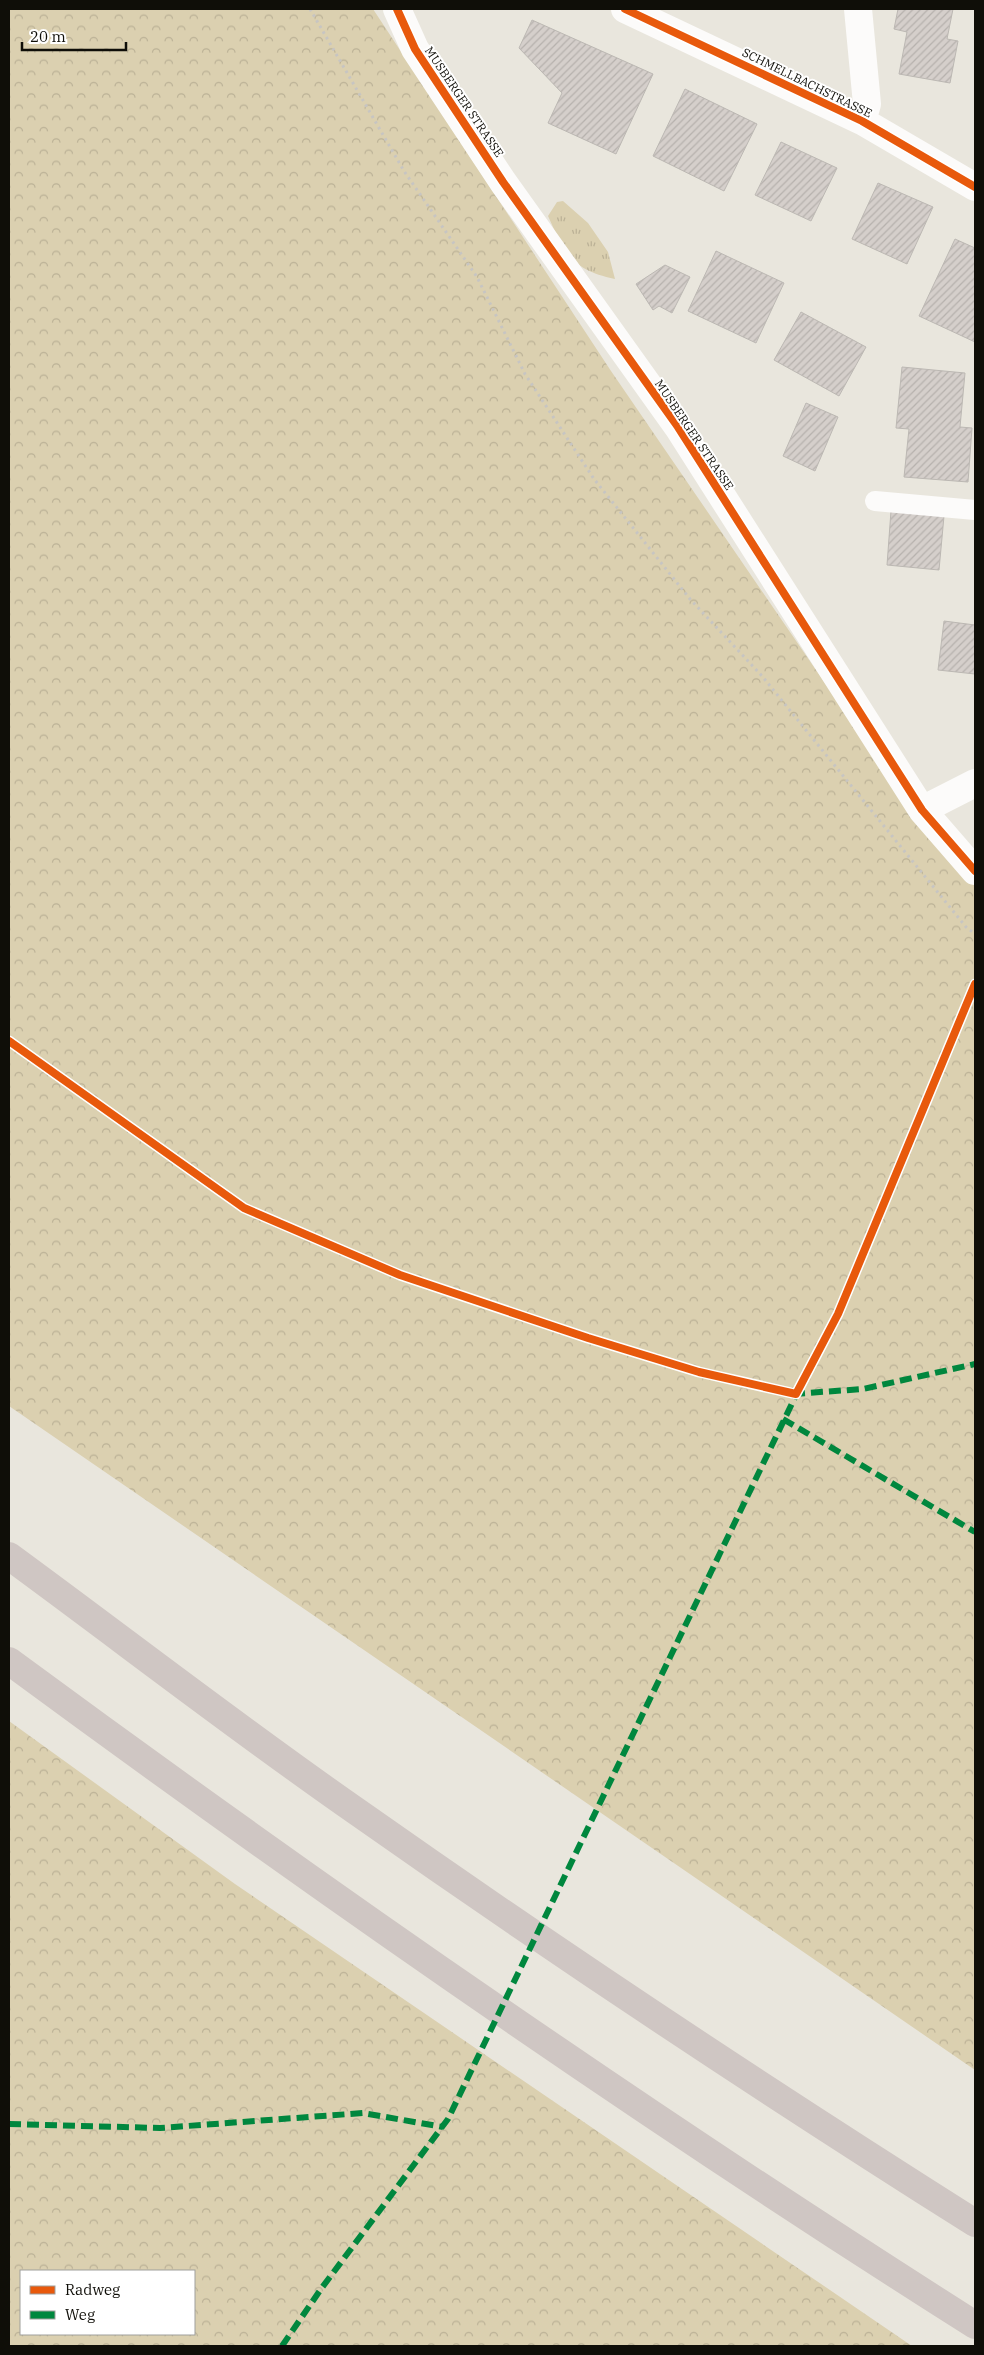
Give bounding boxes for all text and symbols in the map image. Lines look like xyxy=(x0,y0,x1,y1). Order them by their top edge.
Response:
scale bar xyxy=(22,20,126,52)
text: 20 m xyxy=(30,27,66,46)
street label: MUSBERGER STRASSE xyxy=(422,44,507,160)
street label: SCHMELLBACHSTRASSE xyxy=(740,45,875,121)
street label: MUSBERGER STRASSE xyxy=(652,377,737,493)
legend xyxy=(20,2270,195,2335)
text: Radweg xyxy=(65,2280,120,2299)
text: Weg xyxy=(65,2305,95,2324)

